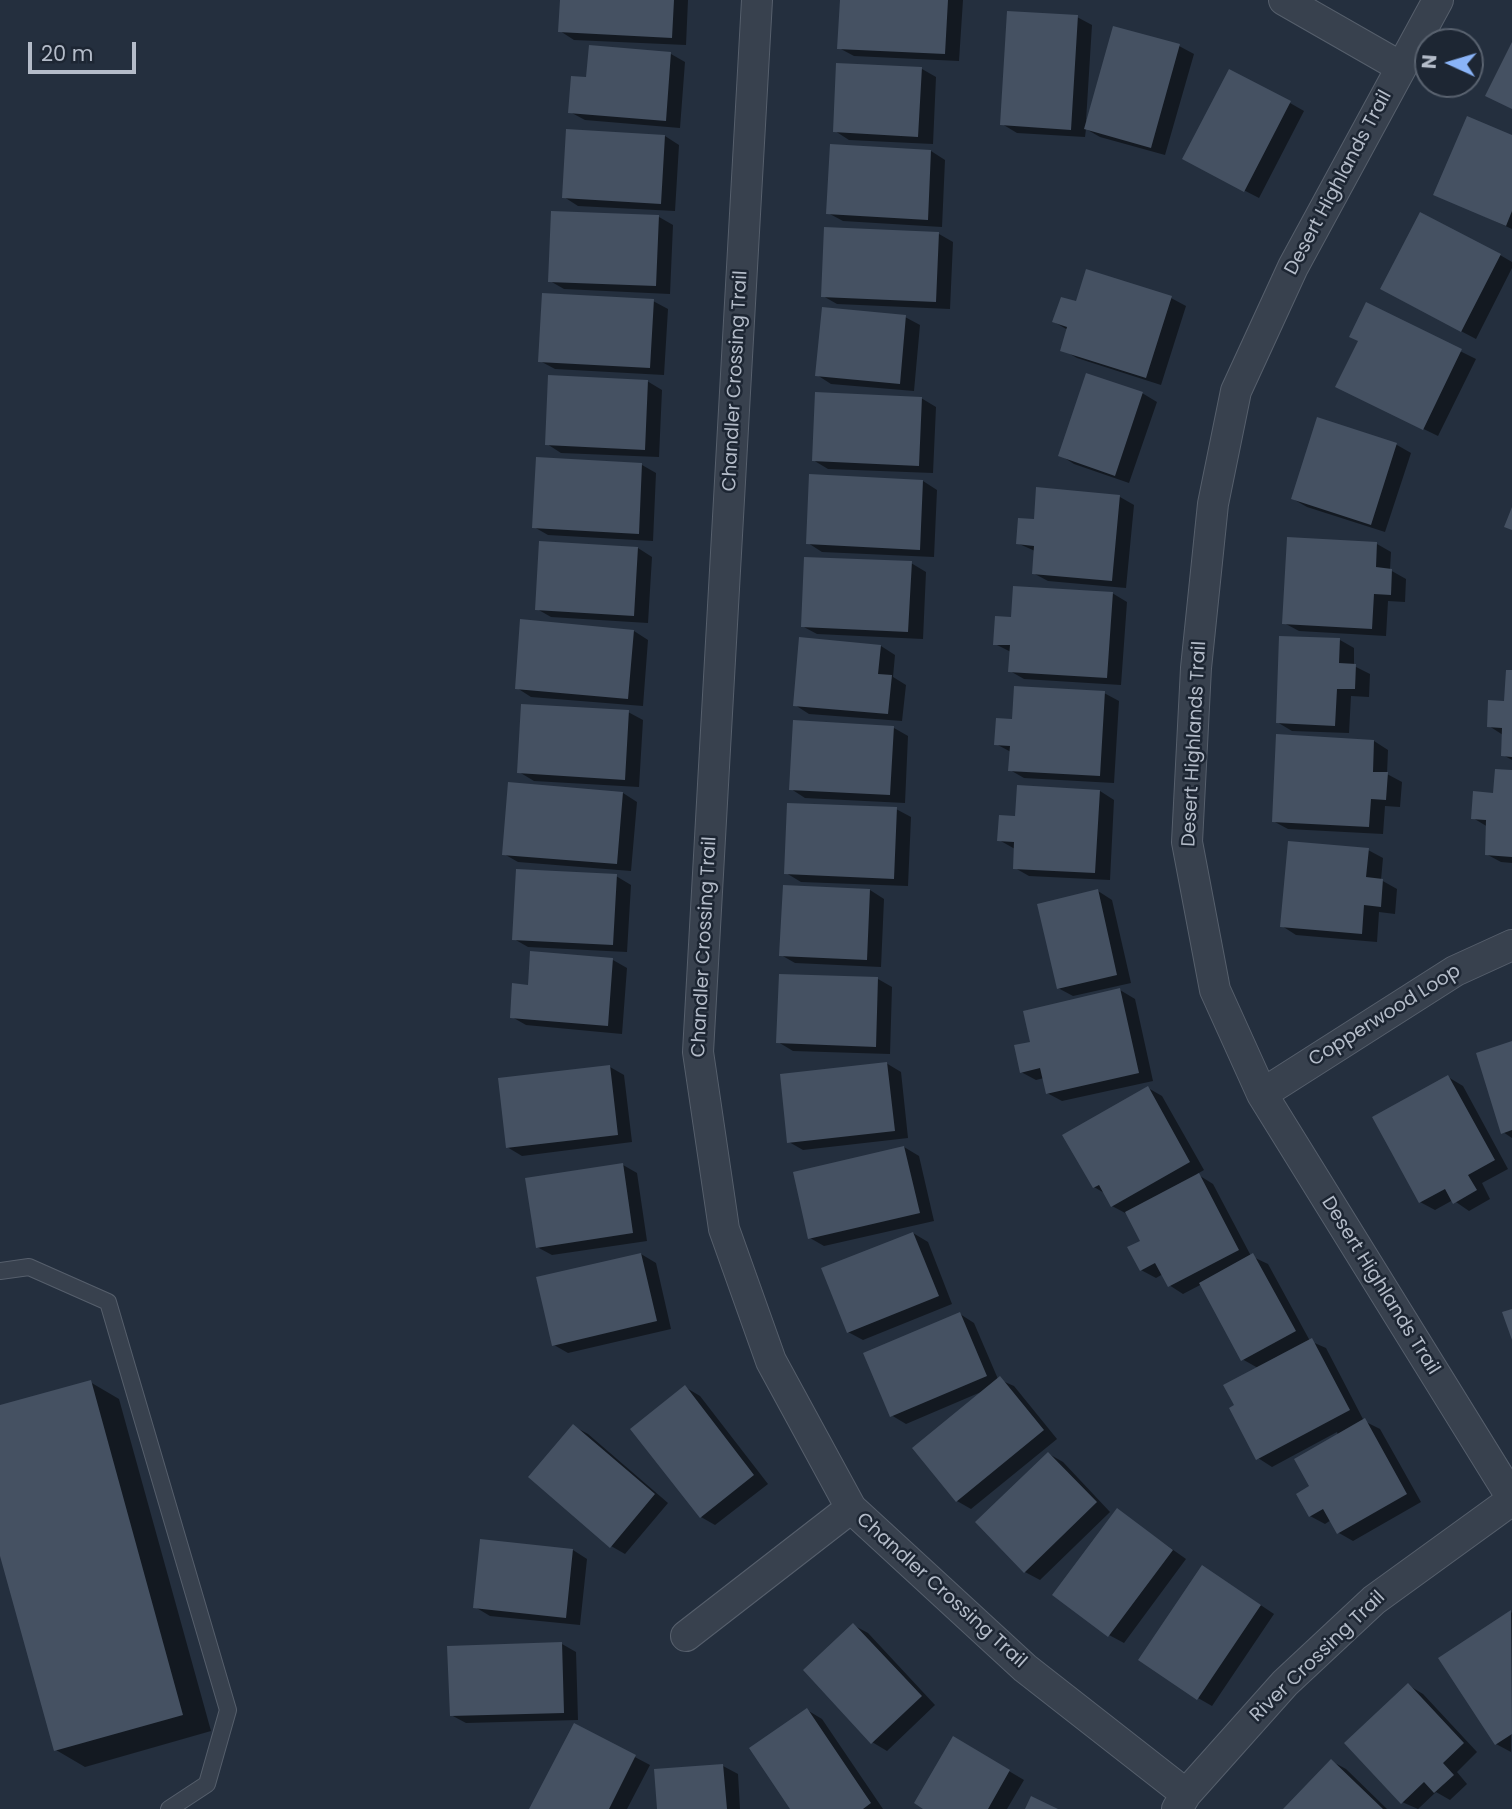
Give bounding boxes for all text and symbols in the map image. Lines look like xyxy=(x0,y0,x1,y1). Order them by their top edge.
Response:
scale bar xyxy=(32,28,140,72)
north arrow xyxy=(1414,28,1484,98)
text: 20 m xyxy=(41,39,94,68)
text: N xyxy=(1416,54,1444,70)
street label: Desert Highlands Trail xyxy=(1281,87,1397,279)
street label: Chandler Crossing Trail xyxy=(719,270,753,492)
street label: Desert Highlands Trail xyxy=(1178,641,1212,847)
street label: Chandler Crossing Trail xyxy=(688,836,722,1058)
street label: Copperwood Loop xyxy=(1305,960,1465,1072)
street label: Desert Highlands Trail xyxy=(1316,1193,1444,1379)
street label: Chandler Crossing Trail xyxy=(851,1508,1031,1674)
street label: River Crossing Trail xyxy=(1246,1587,1390,1727)

